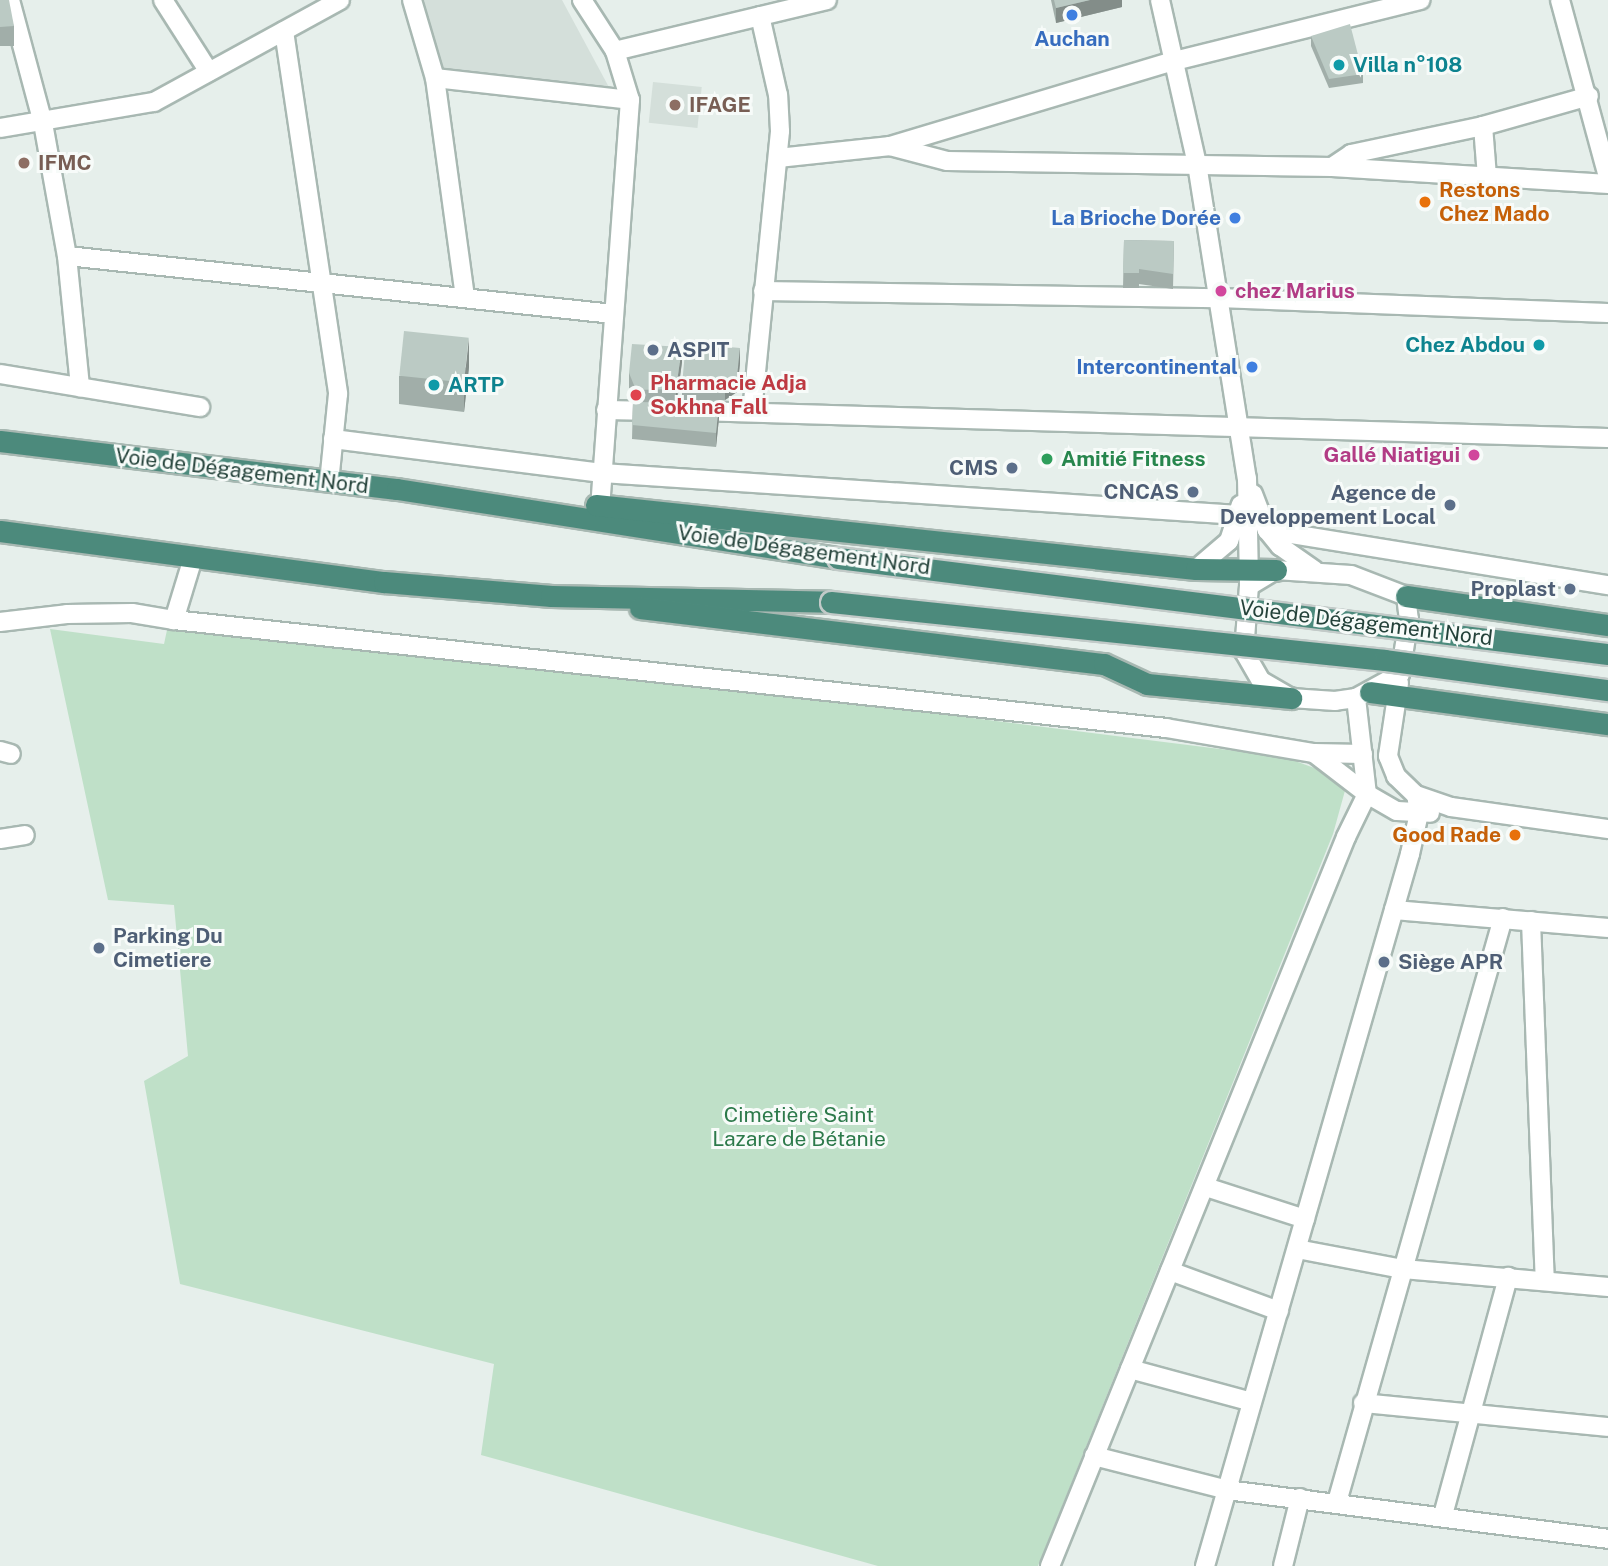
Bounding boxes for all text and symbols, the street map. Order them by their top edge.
marker: Auchan [1064,7,1080,23]
place label: Auchan [1034,26,1110,52]
place label: Villa n°108 [1353,52,1462,78]
marker: Villa n°108 [1331,57,1347,73]
place label: IFAGE [689,92,751,118]
marker: IFAGE [667,97,683,113]
place label: IFMC [38,150,92,176]
marker: IFMC [16,155,32,171]
place label: Restons Chez Mado [1439,177,1550,227]
marker: Restons Chez Mado [1417,194,1433,210]
place label: La Brioche Dorée [1051,205,1221,231]
marker: La Brioche Dorée [1227,210,1243,226]
place label: chez Marius [1235,278,1355,304]
marker: chez Marius [1213,283,1229,299]
place label: Chez Abdou [1405,332,1525,358]
place label: ASPIT [667,337,730,363]
marker: Chez Abdou [1531,337,1547,353]
marker: ASPIT [645,342,661,358]
place label: Intercontinental [1076,354,1238,380]
marker: Intercontinental [1244,359,1260,375]
place label: Pharmacie Adja Sokhna Fall [650,370,807,420]
place label: ARTP [448,372,504,398]
marker: ARTP [426,377,442,393]
marker: Pharmacie Adja Sokhna Fall [628,387,644,403]
place label: Gallé Niatigui [1323,442,1460,468]
street label: Voie de Dégagement Nord [114,443,370,499]
place label: Amitié Fitness [1061,446,1206,472]
marker: Gallé Niatigui [1466,447,1482,463]
marker: Amitié Fitness [1039,451,1055,467]
place label: CMS [949,455,998,481]
marker: CMS [1004,460,1020,476]
place label: CNCAS [1103,479,1179,505]
place label: Agence de Developpement Local [1220,480,1436,530]
marker: CNCAS [1185,484,1201,500]
marker: Agence de Developpement Local [1442,497,1458,513]
street label: Voie de Dégagement Nord [676,520,932,580]
place label: Proplast [1470,576,1556,602]
marker: Proplast [1562,581,1578,597]
street label: Voie de Dégagement Nord [1238,595,1494,651]
place label: Good Rade [1392,822,1501,848]
marker: Good Rade [1507,827,1523,843]
place label: Parking Du Cimetiere [113,923,223,973]
marker: Parking Du Cimetiere [91,940,107,956]
place label: Siège APR [1398,949,1503,975]
marker: Siège APR [1376,954,1392,970]
park label: Cimetière Saint Lazare de Bétanie [712,1102,886,1152]

